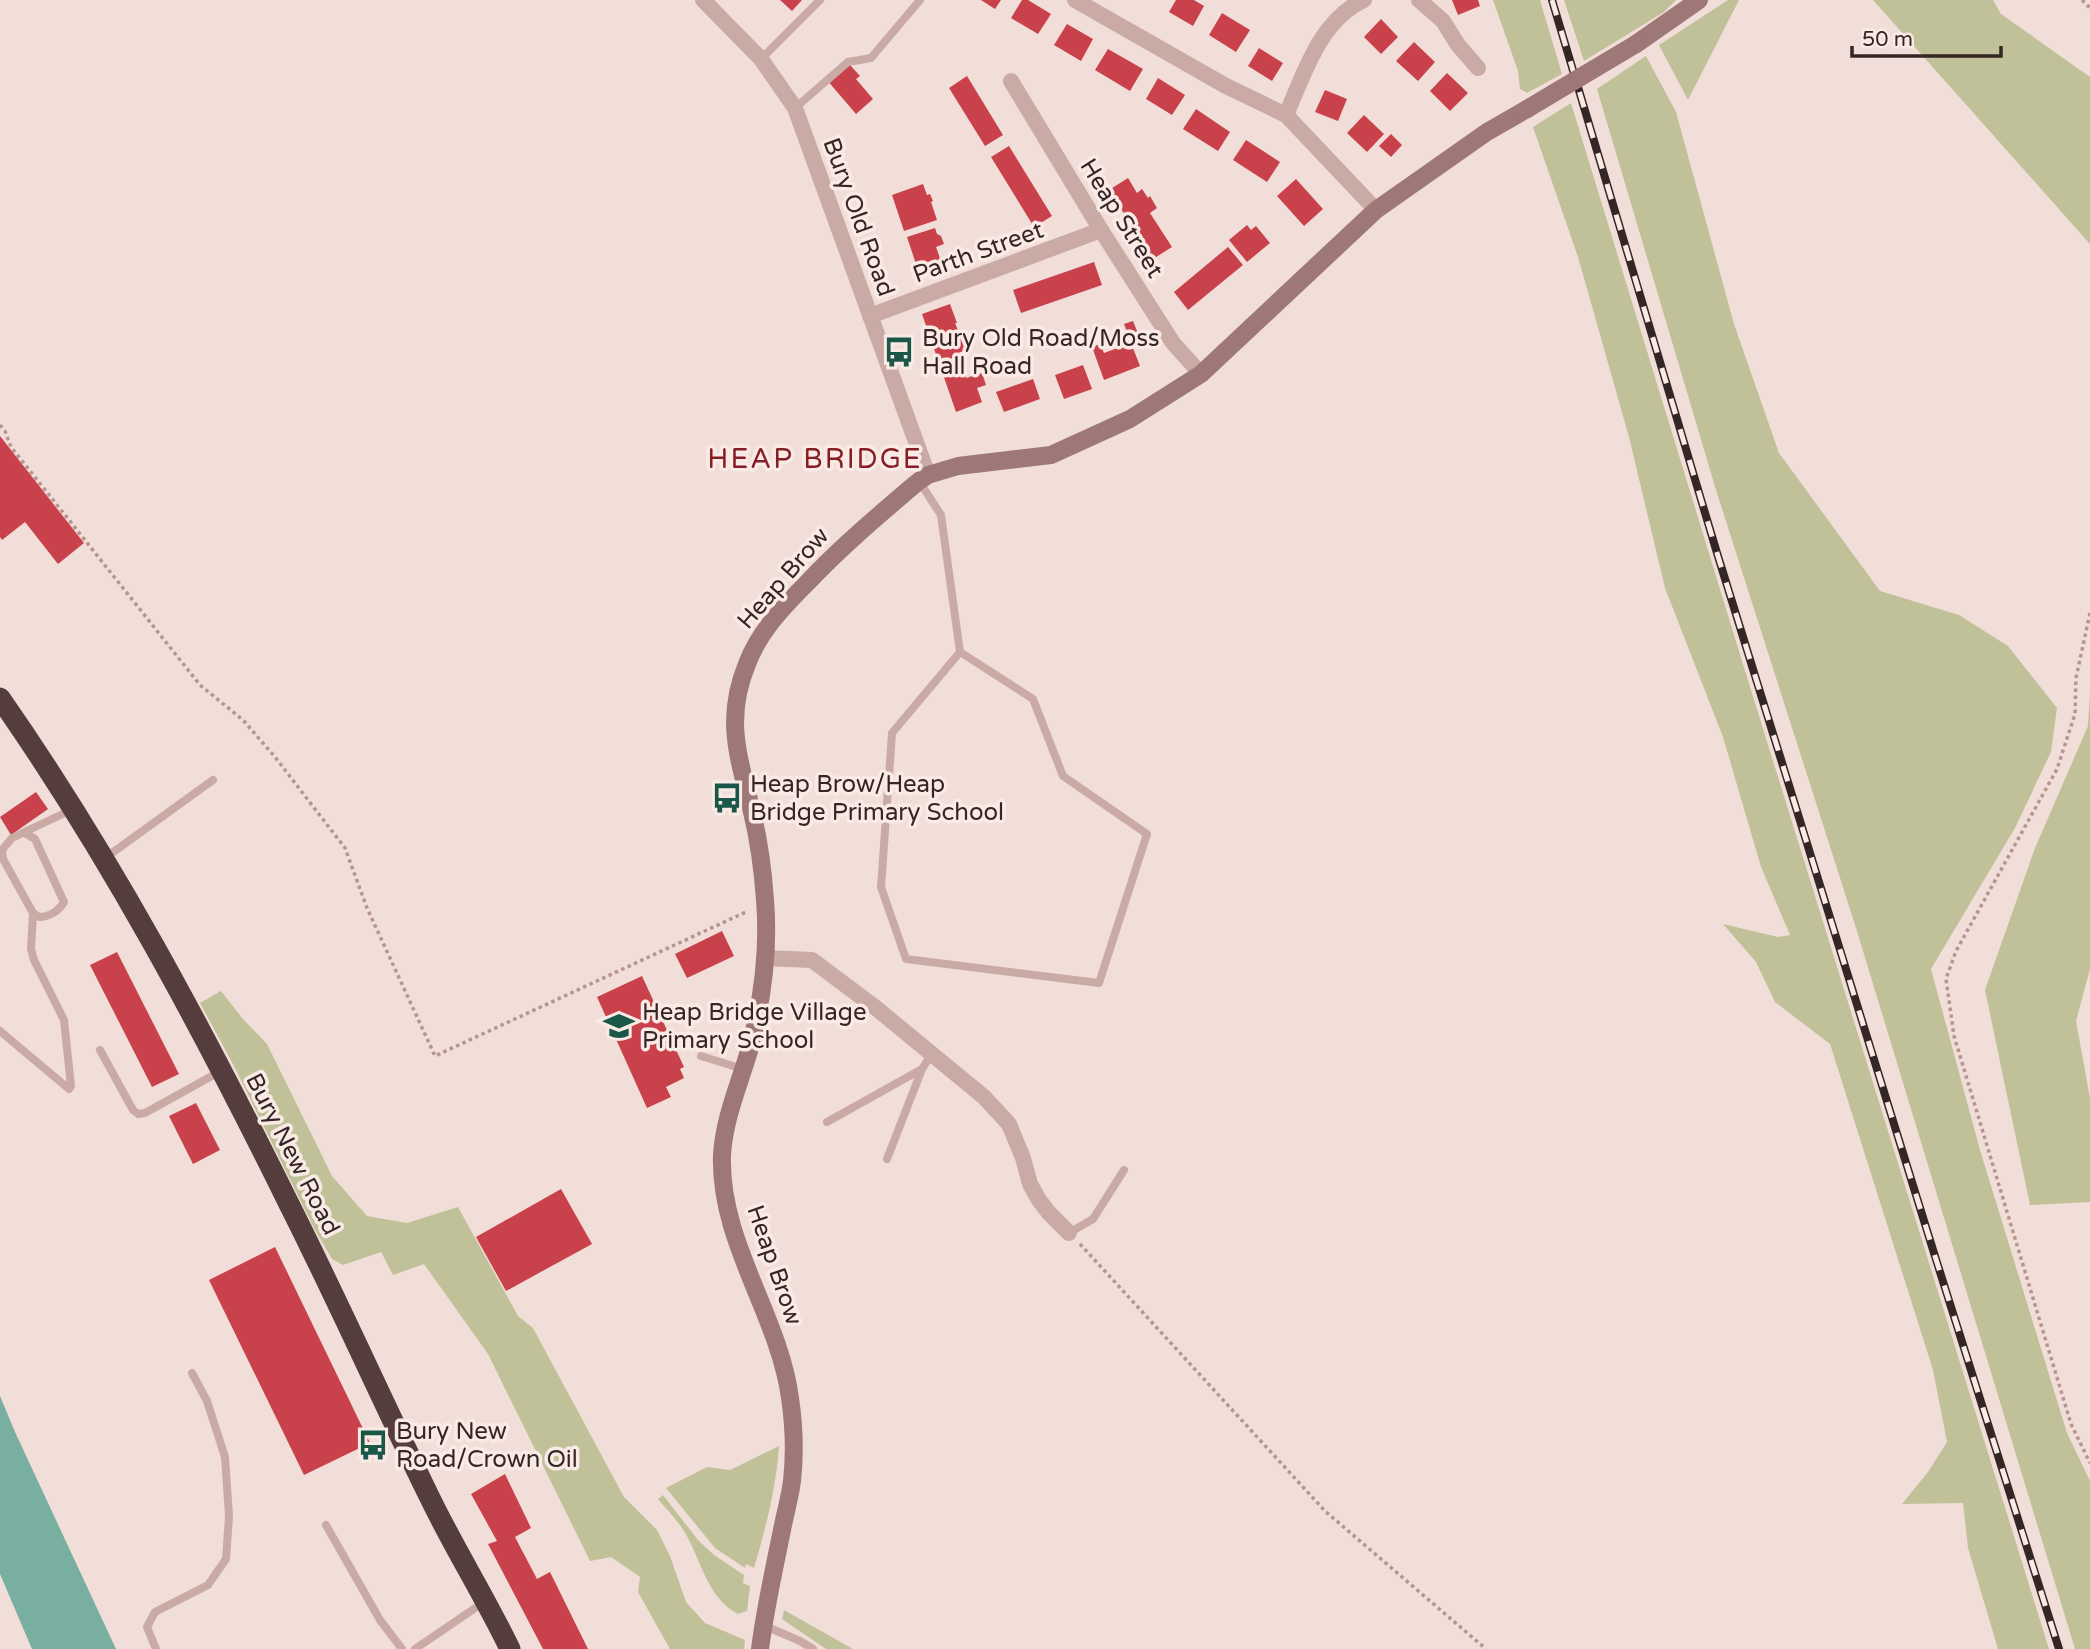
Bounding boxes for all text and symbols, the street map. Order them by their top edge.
scale bar [1852,14,2001,58]
text: 50 m [1862,27,1913,52]
street label: Bury Old Road [816,134,901,300]
street label: Heap Street [1074,153,1170,283]
street label: Parth Street [909,215,1047,289]
place label: Bury Old Road/Moss Hall Road [922,324,1159,381]
bus stop icon: Bury Old Road/Moss Hall Road [882,335,916,369]
district label: HEAP BRIDGE [707,442,923,476]
street label: Heap Brow [731,522,835,635]
place label: Heap Brow/Heap Bridge Primary School [750,770,1004,827]
bus stop icon: Heap Brow/Heap Bridge Primary School [710,781,744,815]
place label: Heap Bridge Village Primary School [642,998,867,1055]
school or university icon: Heap Bridge Village Primary School [602,1009,636,1043]
street label: Bury New Road [239,1069,346,1240]
street label: Heap Brow [740,1201,809,1329]
place label: Bury New Road/Crown Oil [396,1417,578,1474]
bus stop icon: Bury New Road/Crown Oil [356,1428,390,1462]

